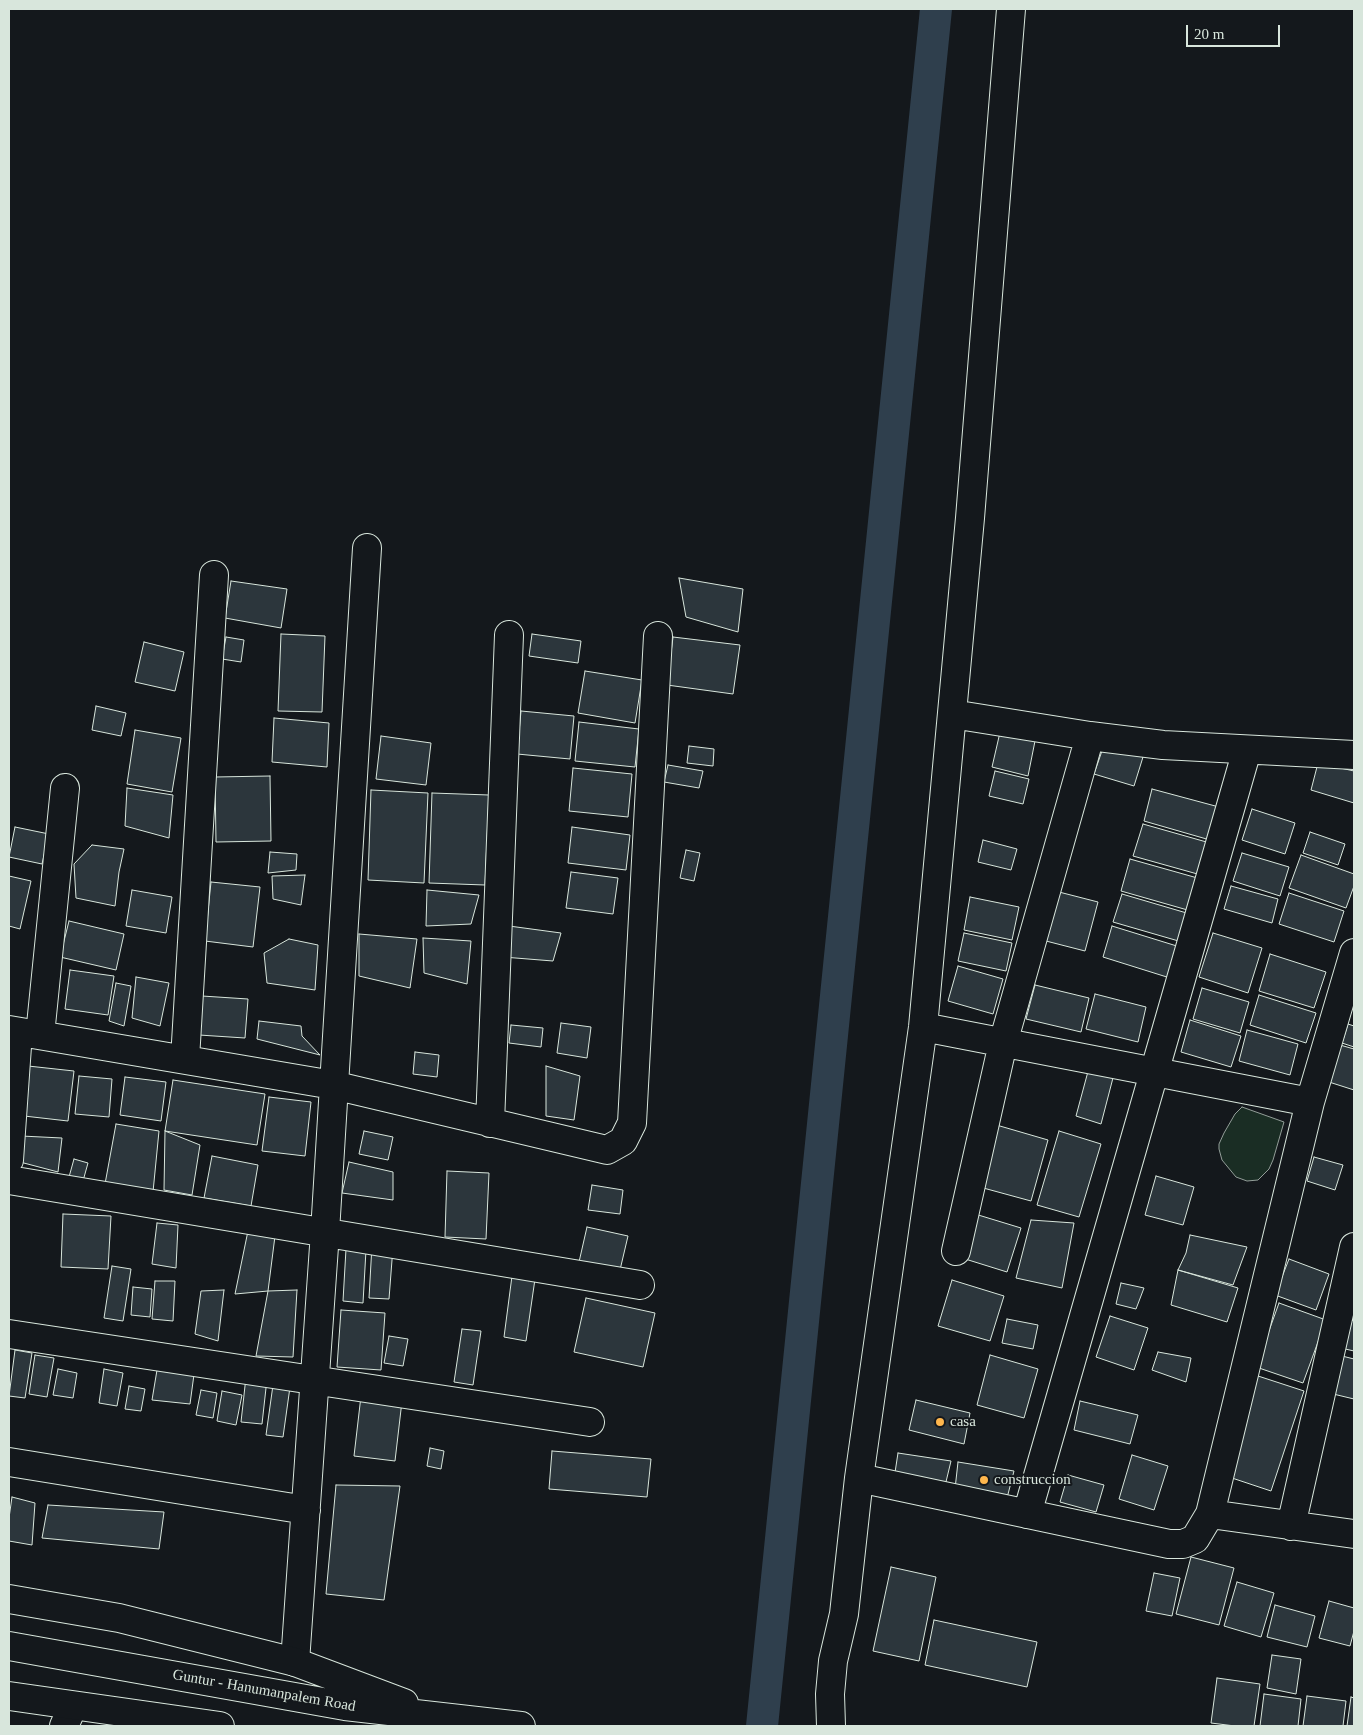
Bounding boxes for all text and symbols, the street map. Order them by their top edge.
scale bar [1188,15,1282,47]
text: 20 m [1194,26,1224,42]
place label: casa [950,1413,976,1431]
marker: casa [934,1416,946,1428]
place label: construccion [994,1471,1071,1489]
marker: construccion [978,1474,990,1486]
street label: Guntur - Hanumanpalem Road [171,1666,357,1716]

